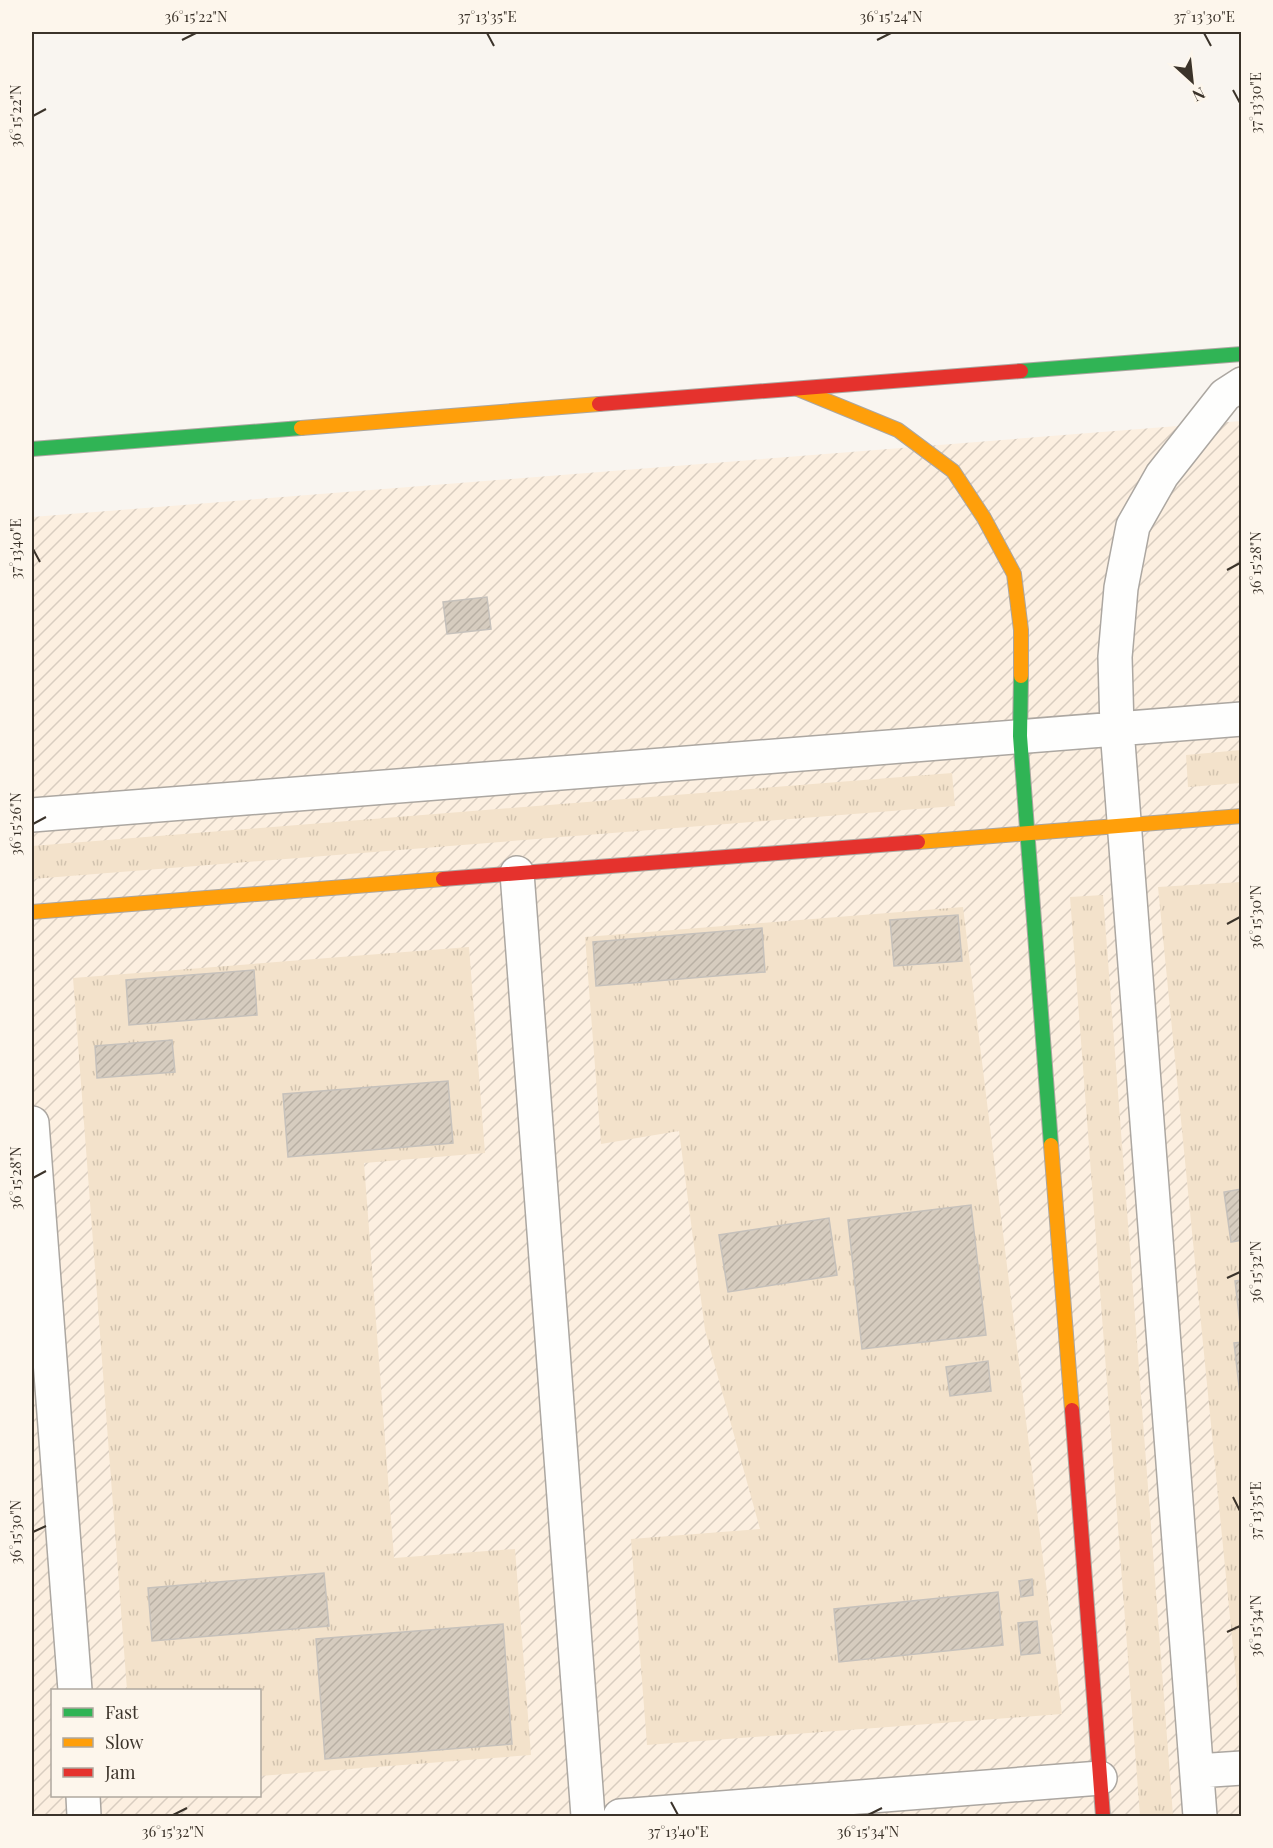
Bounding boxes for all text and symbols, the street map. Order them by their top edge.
text: 36°15'22"N [164,6,228,26]
text: 37°13'35"E [457,6,517,26]
text: 36°15'24"N [859,6,923,26]
text: 37°13'30"E [1173,6,1235,26]
north arrow [1162,51,1222,111]
text: 37°13'30"E [1245,72,1265,134]
text: N [1189,83,1209,107]
text: 36°15'22"N [5,84,25,148]
text: 37°13'40"E [5,518,25,580]
text: 36°15'28"N [1245,531,1265,595]
text: 36°15'26"N [5,792,25,856]
text: 36°15'30"N [1245,884,1265,949]
text: 36°15'28"N [5,1146,25,1210]
text: 36°15'32"N [1245,1240,1265,1303]
text: 37°13'35"E [1245,1481,1265,1541]
text: 36°15'30"N [5,1499,25,1564]
text: 36°15'34"N [1245,1594,1265,1657]
legend [51,1689,261,1797]
text: Fast [105,1700,139,1724]
text: Slow [105,1730,143,1754]
text: Jam [104,1760,135,1784]
text: 36°15'32"N [142,1821,205,1841]
text: 37°13'40"E [647,1821,709,1841]
text: 36°15'34"N [837,1821,900,1841]

